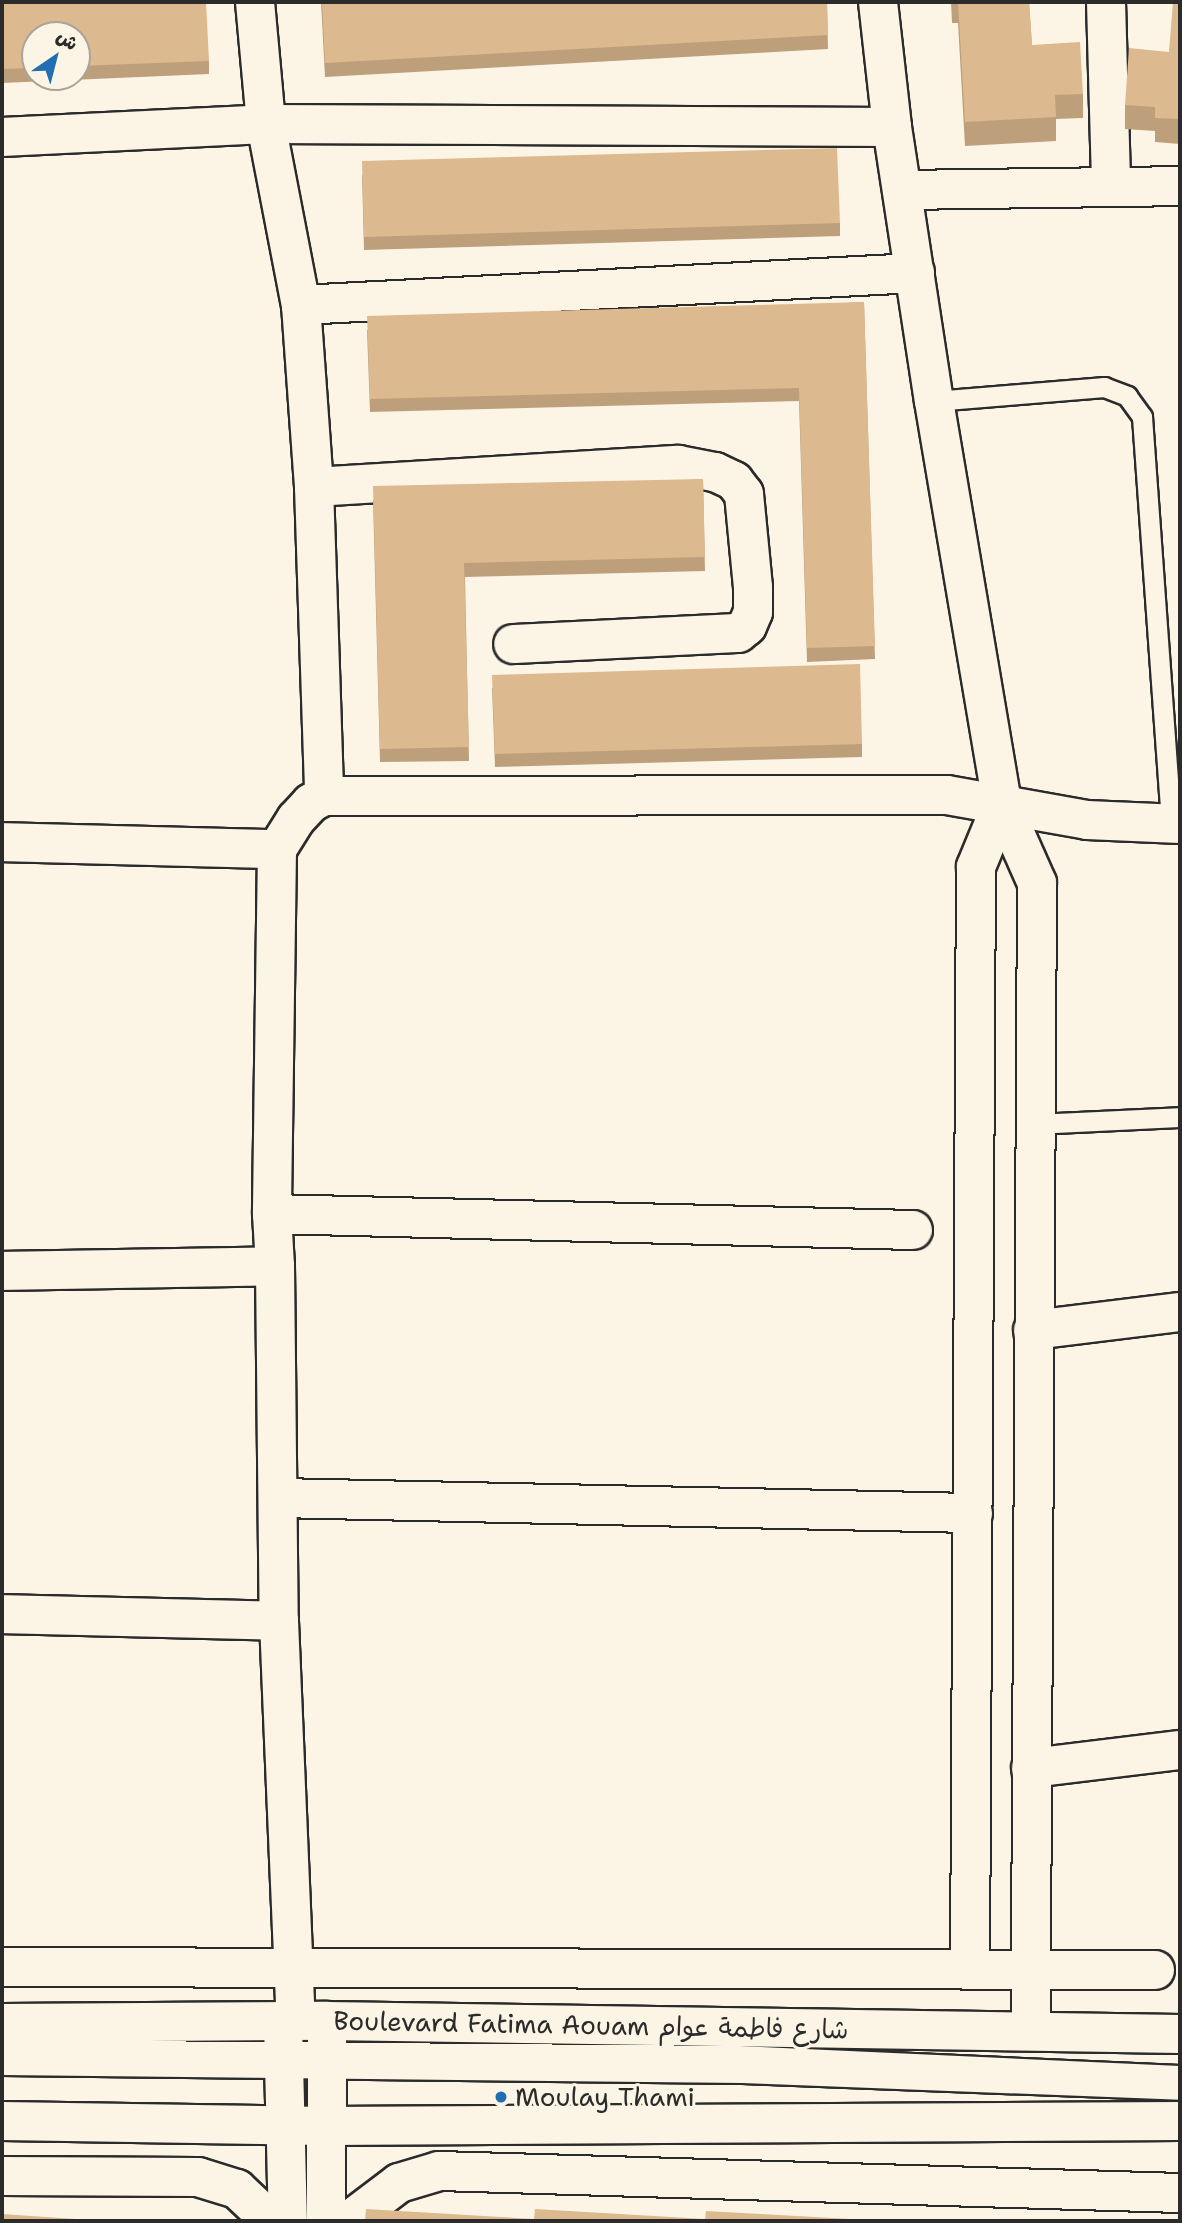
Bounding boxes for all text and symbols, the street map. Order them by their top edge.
north arrow [21,21,91,91]
text: ش [51,24,83,56]
street label: Boulevard Fatima Aouam شارع فاطمة عوام [333,2005,849,2045]
place label: Moulay Thami [515,2081,695,2113]
marker: Moulay Thami [493,2089,509,2105]

